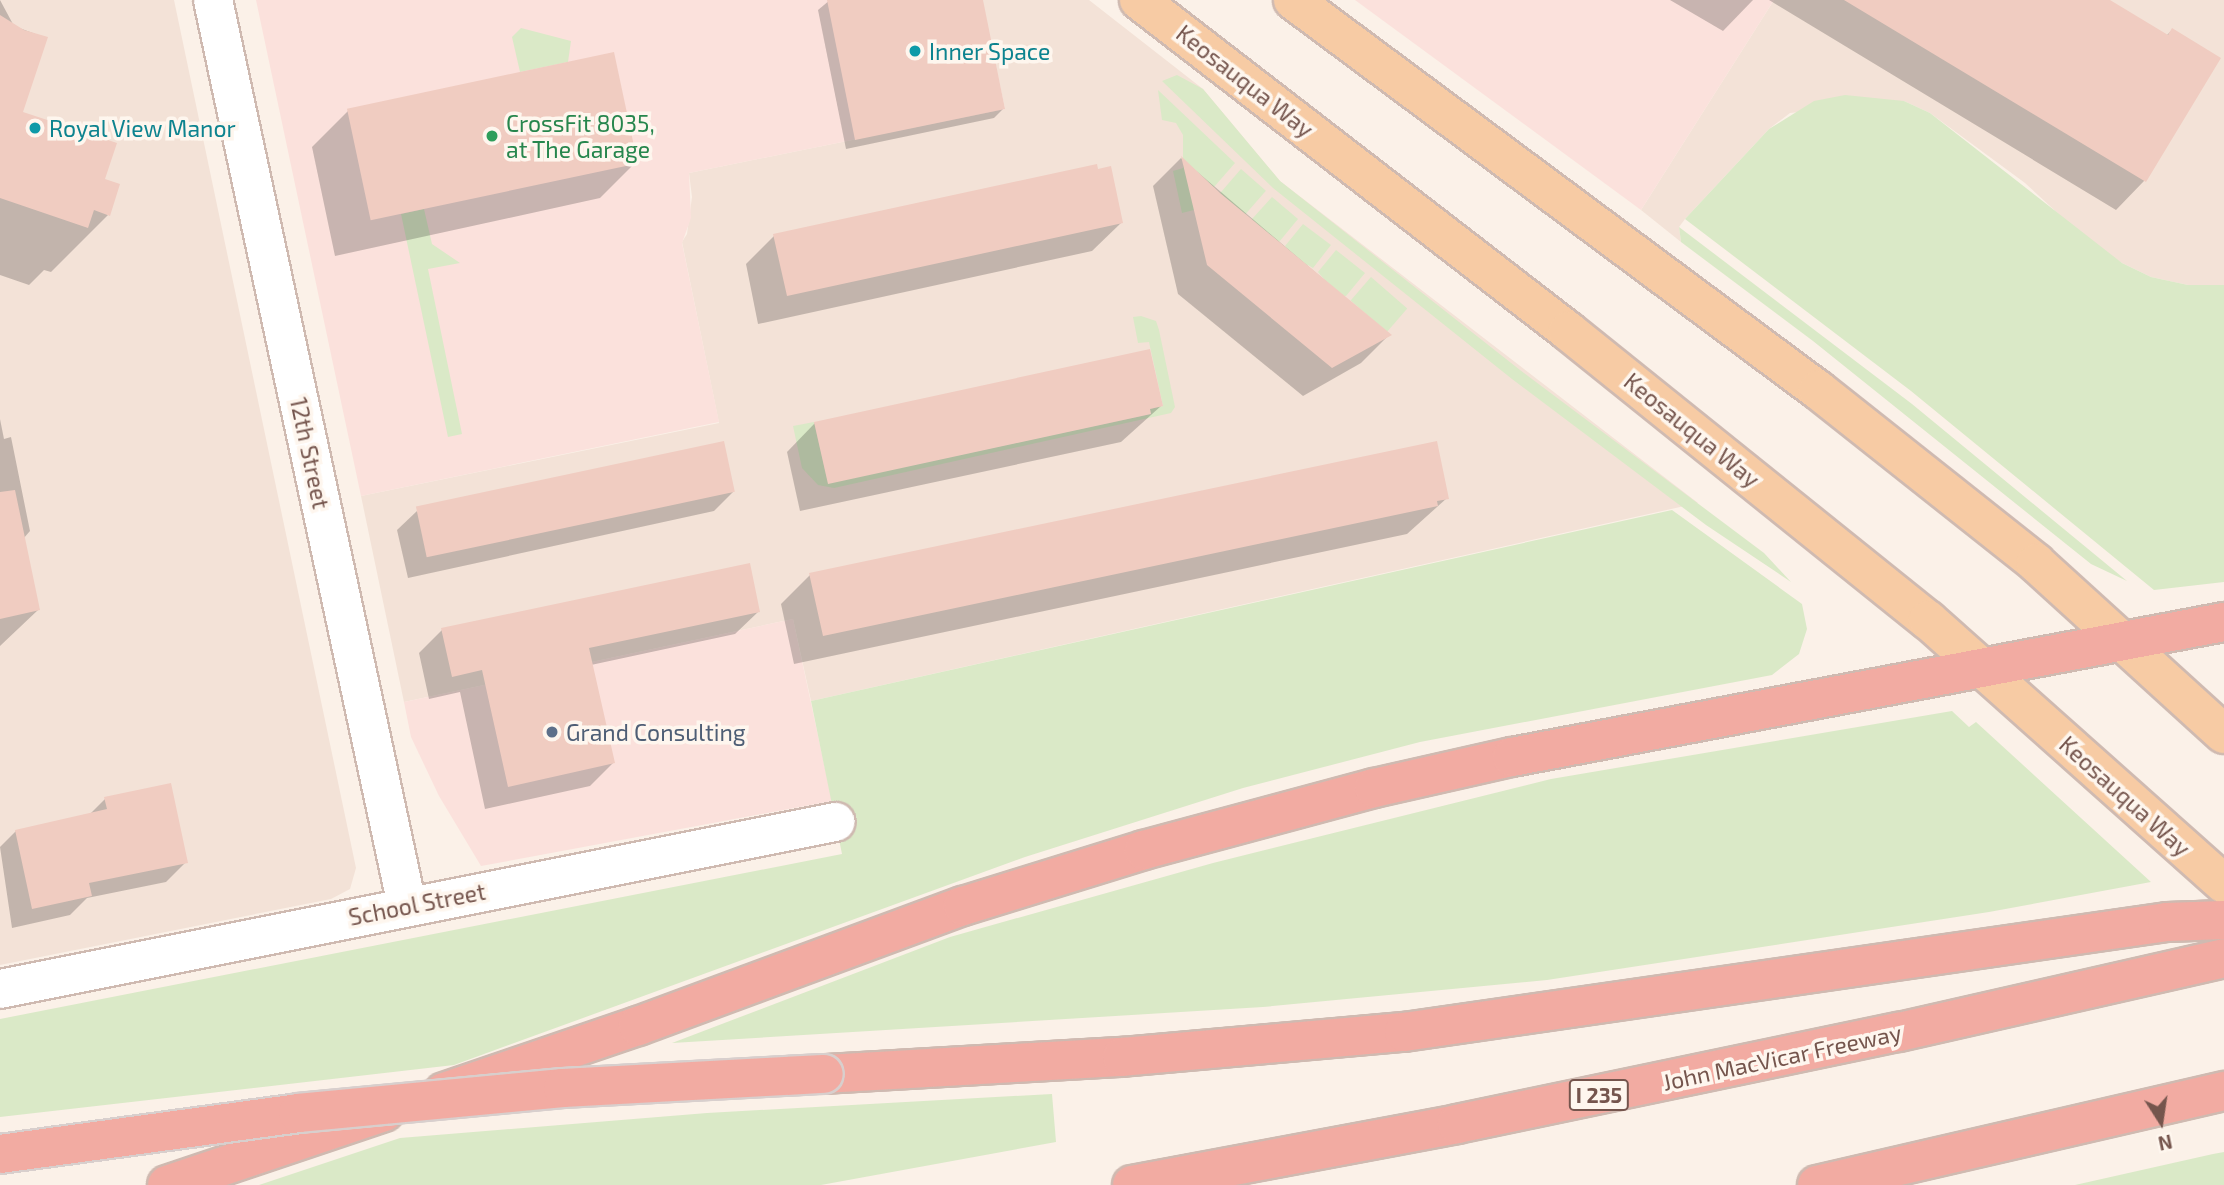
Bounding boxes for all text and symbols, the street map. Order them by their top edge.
street label: Keosauqua Way [1171,19,1319,143]
place label: Inner Space [929,37,1051,65]
marker: Inner Space [907,43,923,59]
place label: CrossFit 8035, at The Garage [506,109,655,163]
place label: Royal View Manor [49,114,237,142]
marker: Royal View Manor [27,120,43,136]
marker: CrossFit 8035, at The Garage [484,128,500,144]
street label: Keosauqua Way [1619,367,1765,493]
street label: 12th Street [285,395,335,511]
place label: Grand Consulting [566,718,746,746]
marker: Grand Consulting [544,724,560,740]
street label: Keosauqua Way [2054,730,2196,862]
street label: School Street [346,877,488,931]
street label: John MacVicar Freeway [1660,1018,1904,1096]
road number: I 235 [1568,1078,1630,1112]
north arrow [2126,1087,2196,1157]
text: N [2156,1130,2175,1156]

